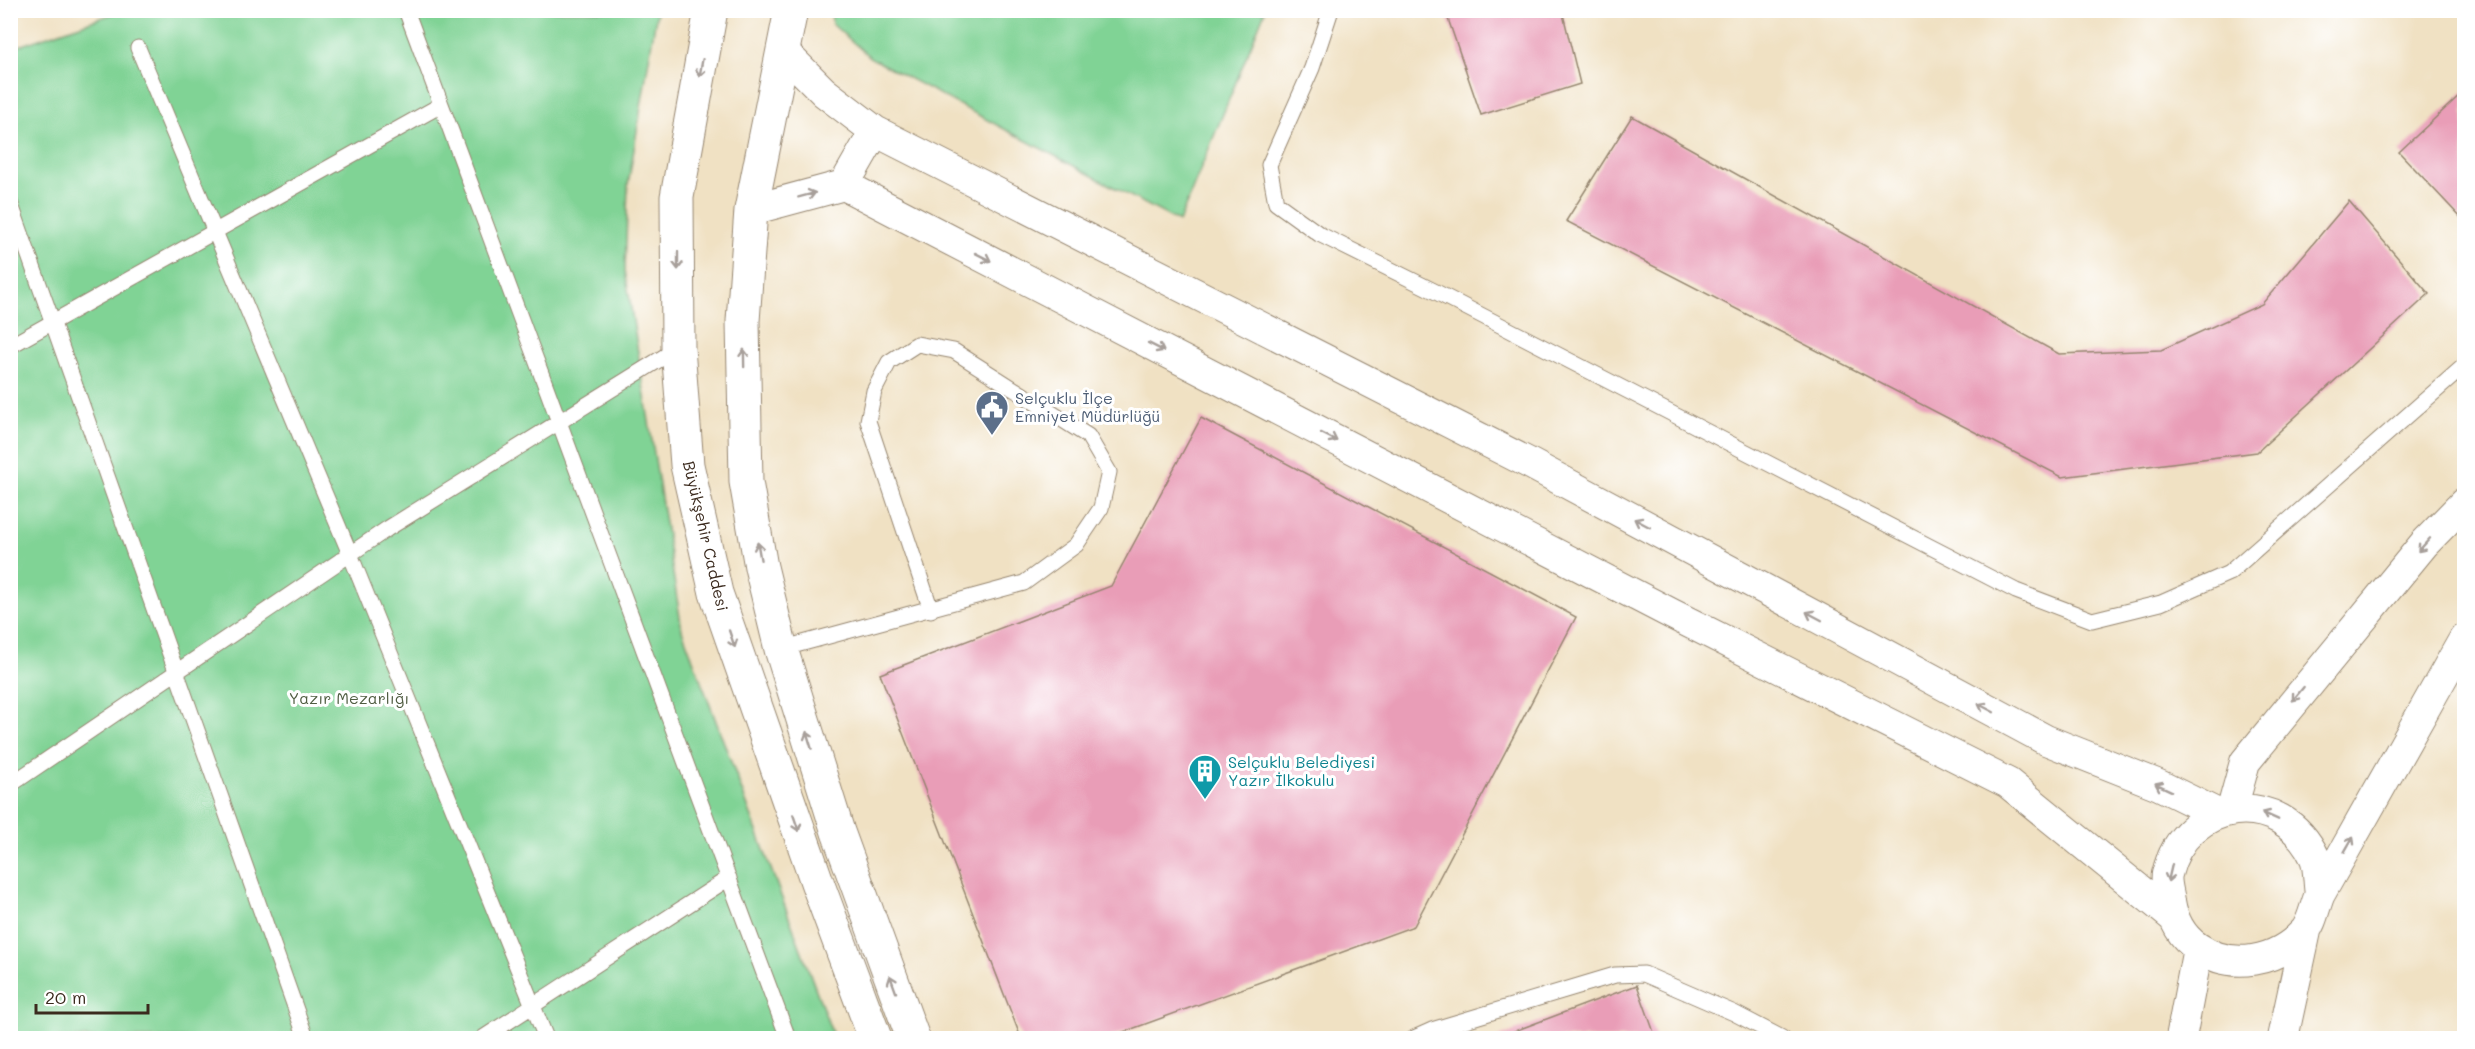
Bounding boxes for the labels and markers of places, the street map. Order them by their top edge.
place label: Selçuklu İlçe Emniyet Müdürlüğü [1015,387,1160,426]
public building icon: Selçuklu İlçe Emniyet Müdürlüğü [974,389,1010,436]
place label: Selçuklu Belediyesi Yazır İlkokulu [1228,751,1375,790]
building icon: Selçuklu Belediyesi Yazır İlkokulu [1187,753,1223,800]

